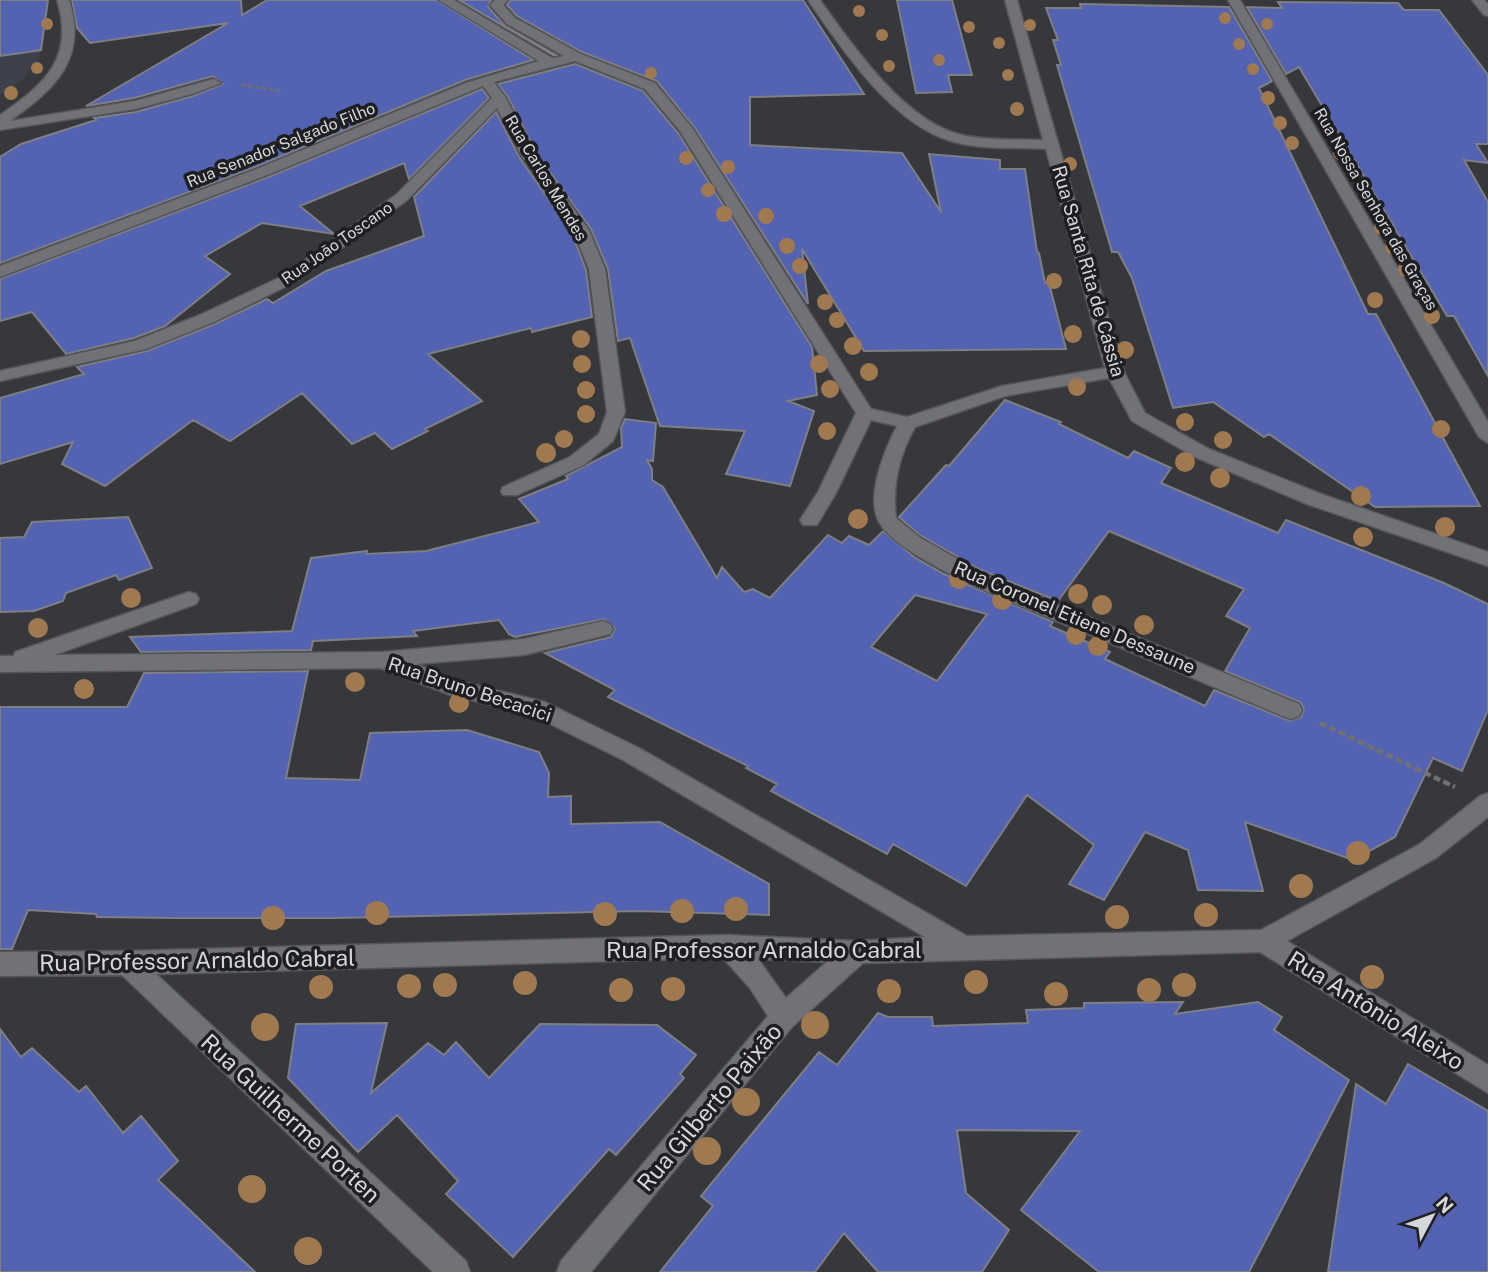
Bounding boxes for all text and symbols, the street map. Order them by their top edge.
street label: Rua Senador Salgado Filho [184,98,378,192]
street label: Rua Nossa Senhora das Graças [1310,104,1442,314]
street label: Rua Carlos Mendes [501,112,591,244]
street label: Rua Santa Rita de Cássia [1048,163,1130,379]
street label: Rua João Toscano [278,198,396,288]
street label: Rua Coronel Etiene Dessaune [951,556,1199,678]
street label: Rua Bruno Becacici [386,652,554,726]
street label: Rua Professor Arnaldo Cabral [606,936,922,963]
street label: Rua Professor Arnaldo Cabral [39,944,355,976]
street label: Rua Antônio Aleixo [1283,945,1469,1075]
street label: Rua Gilberto Paixão [631,1018,787,1196]
street label: Rua Guilherme Porten [196,1028,386,1208]
north arrow [1397,1181,1467,1251]
text: N [1432,1192,1458,1218]

